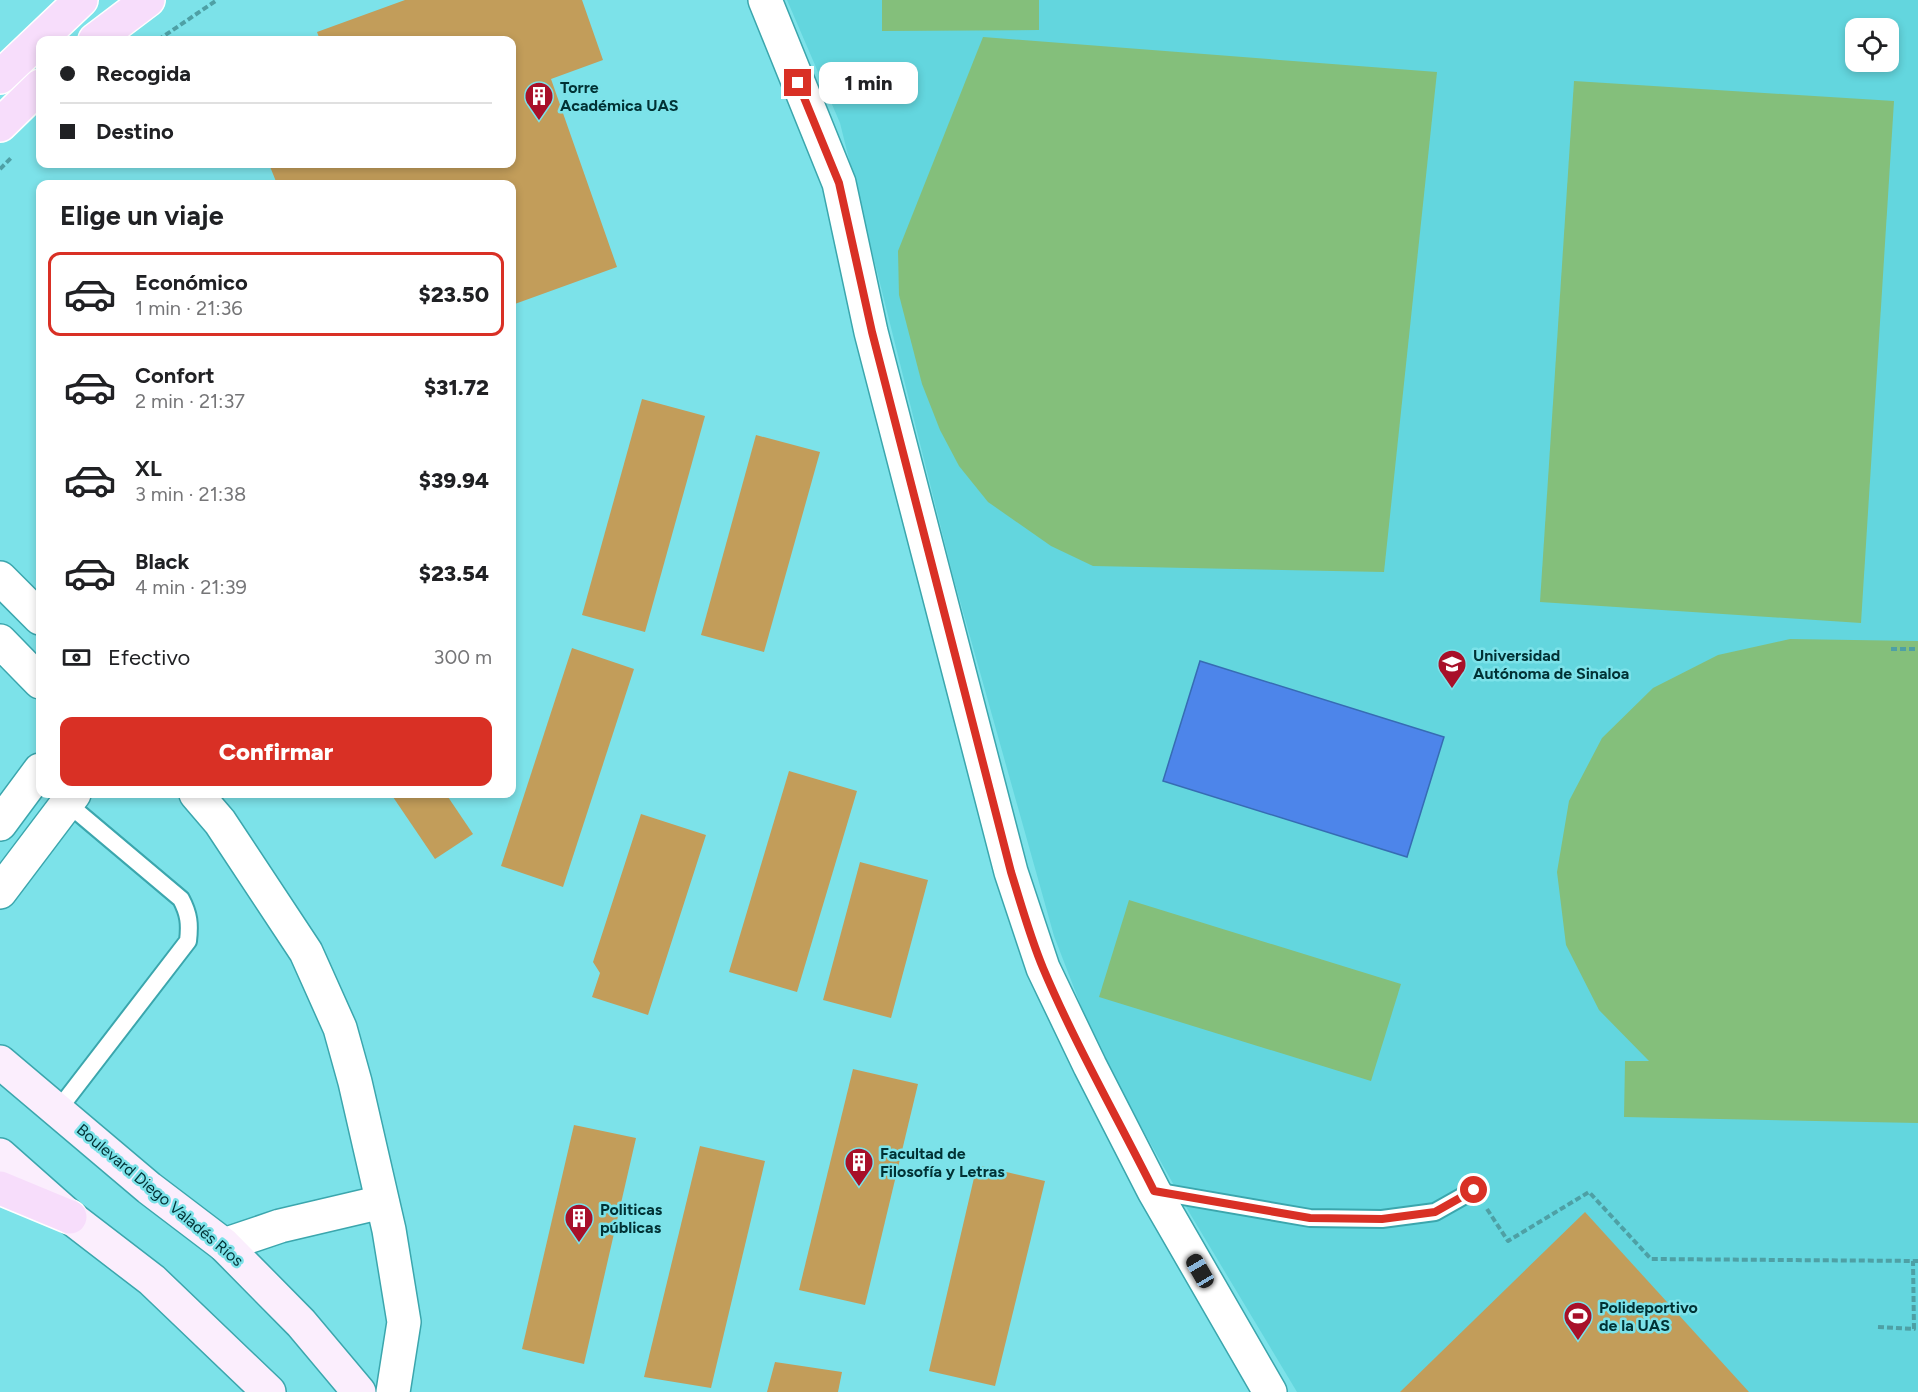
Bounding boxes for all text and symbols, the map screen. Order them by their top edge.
map controls [1845,18,1899,72]
button: locate [1845,18,1899,72]
text: Recogida [96,60,191,87]
callout: 1 min [819,62,918,104]
route end [784,69,811,96]
text: 1 min [845,71,892,95]
place label: Torre Académica UAS [560,78,679,115]
building icon: Torre Académica UAS [523,80,555,122]
text: Destino [96,118,174,145]
text: Elige un viaje [60,199,224,232]
icon: car [63,267,117,321]
text: Económico [135,269,248,296]
text: $23.50 [419,281,489,308]
text: 1 min · 21:36 [135,296,243,320]
icon: car [63,360,117,414]
text: Confort [135,362,215,389]
text: $31.72 [424,374,489,401]
text: 2 min · 21:37 [135,389,245,413]
icon: car [63,453,117,507]
text: XL [135,455,162,482]
text: $39.94 [419,467,489,494]
text: 3 min · 21:38 [135,482,246,506]
icon: car [63,546,117,600]
text: Black [135,548,189,575]
text: $23.54 [419,560,489,587]
text: 4 min · 21:39 [135,575,247,599]
icon: cash [60,641,93,674]
text: Efectivo [108,644,190,671]
text: 300 m [434,645,492,669]
place label: Universidad Autónoma de Sinaloa [1473,646,1629,683]
school or university icon: Universidad Autónoma de Sinaloa [1436,648,1468,690]
button: Confirmar [60,717,492,786]
street label: Boulevard Diego Valadés Ríos [73,1120,247,1270]
place label: Facultad de Filosofía y Letras [880,1144,1005,1181]
building icon: Facultad de Filosofía y Letras [843,1146,875,1188]
route start [1460,1176,1487,1203]
place label: Politicas públicas [600,1200,663,1237]
building icon: Politicas públicas [563,1202,595,1244]
car [1183,1251,1217,1291]
place label: Polideportivo de la UAS [1599,1298,1698,1335]
sports icon: Polideportivo de la UAS [1562,1300,1594,1342]

